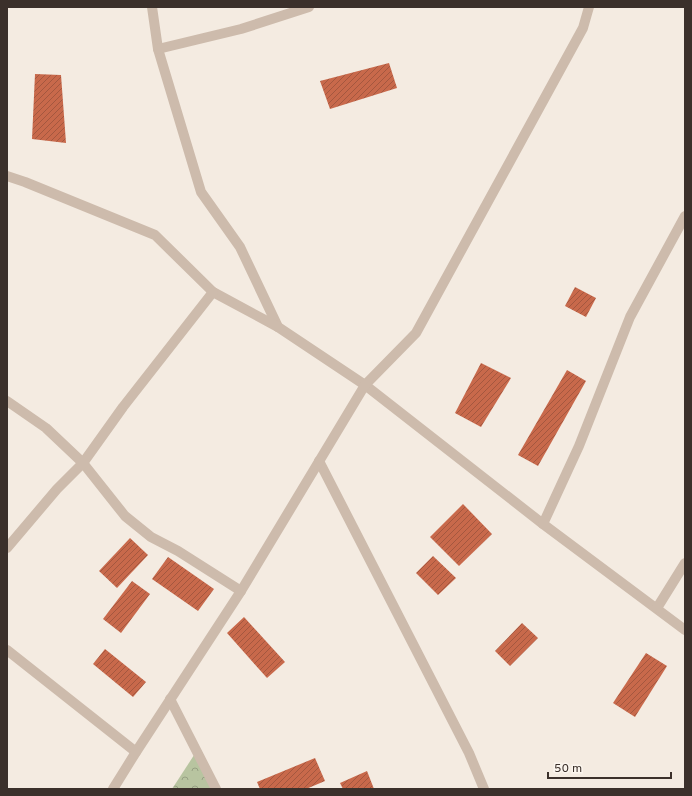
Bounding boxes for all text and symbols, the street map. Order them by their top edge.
scale bar [548,754,671,780]
text: 50 m [554,761,582,777]

